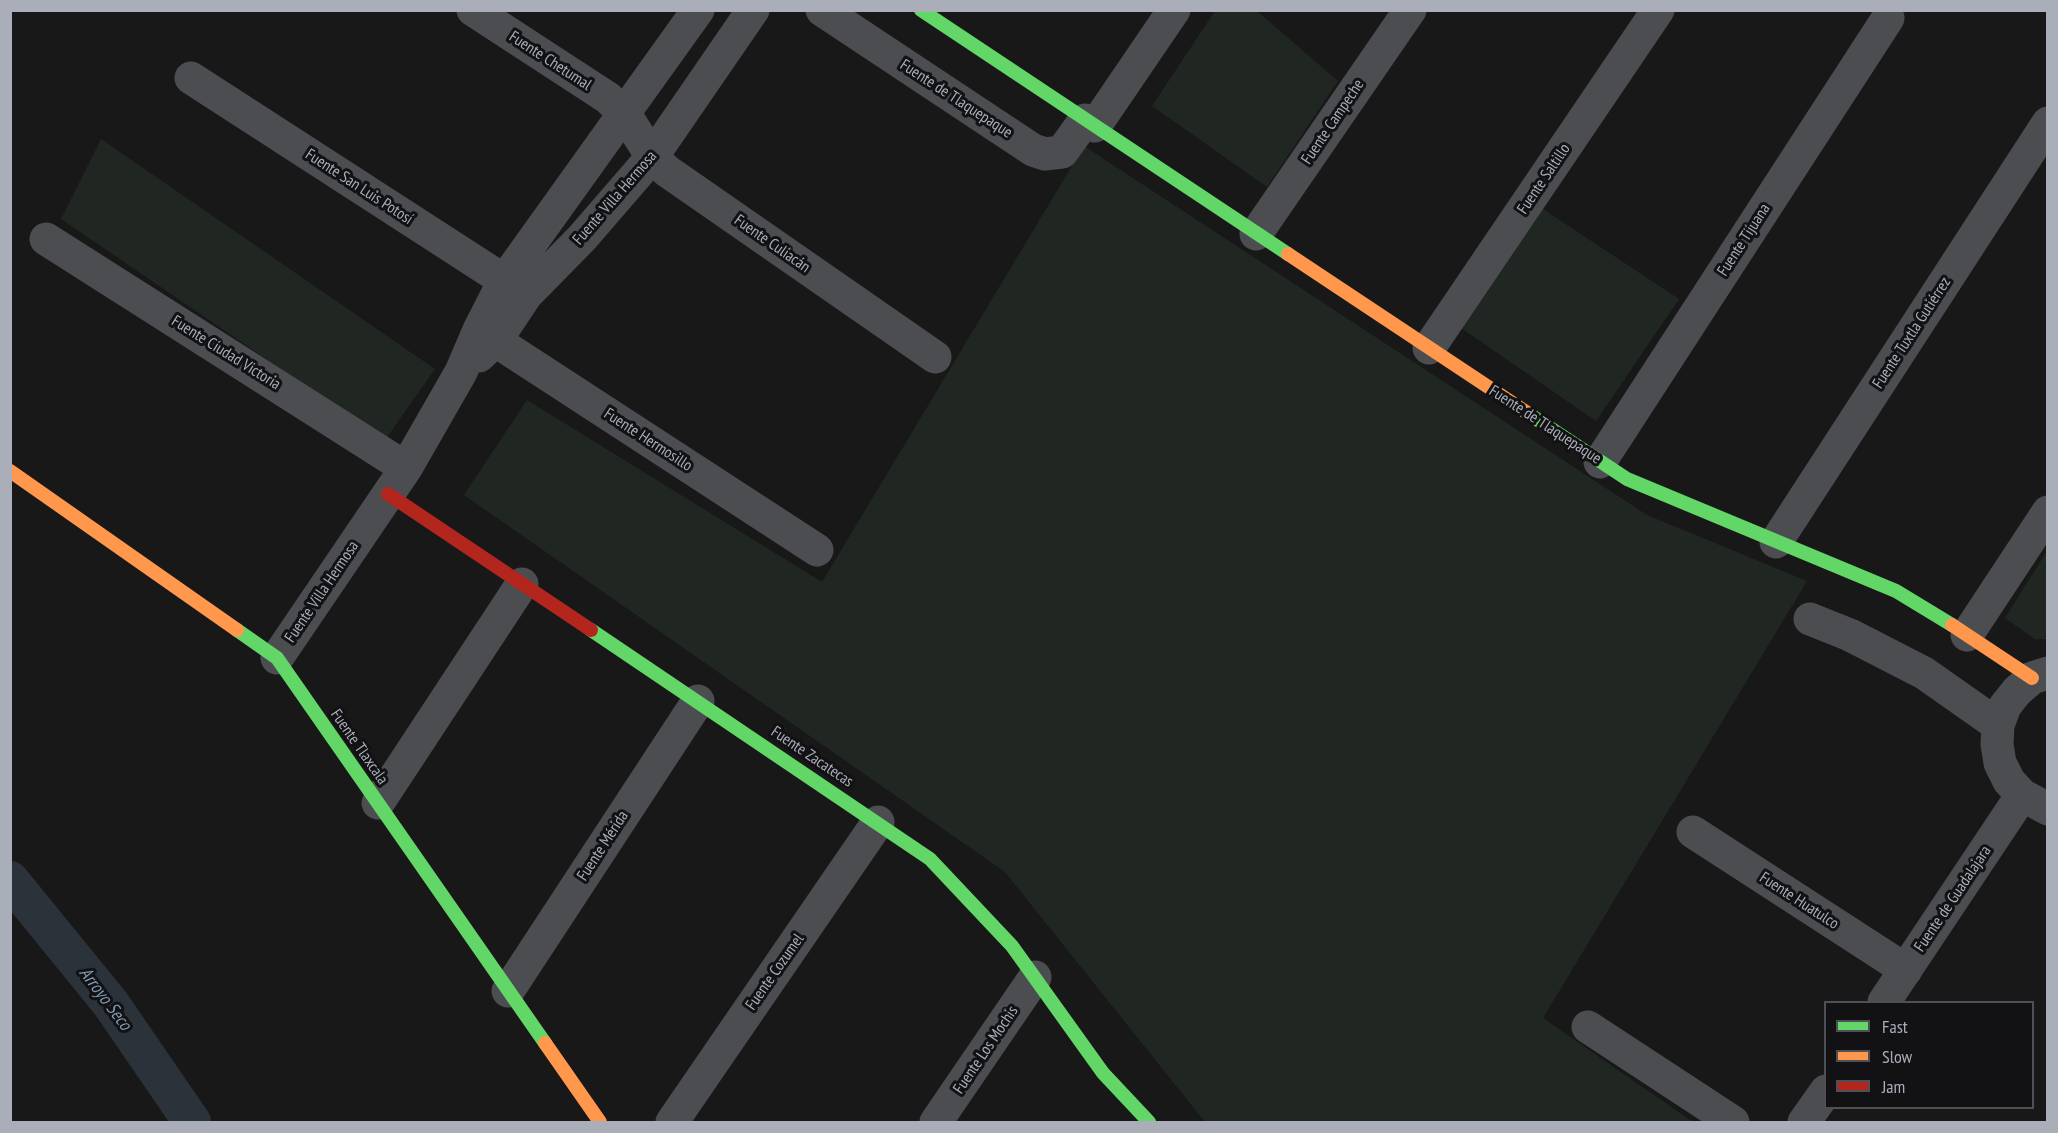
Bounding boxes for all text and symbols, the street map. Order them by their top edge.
street label: Fuente Chetumal [505,27,595,95]
street label: Fuente de Tlaquepaque [896,56,1016,142]
street label: Fuente Campeche [1298,76,1368,168]
street label: Fuente Saltillo [1513,140,1575,218]
street label: Fuente San Luis Potosí [302,145,416,229]
street label: Fuente Villa Hermosa [569,147,661,249]
street label: Fuente Tijuana [1714,200,1774,280]
street label: Fuente Culiacán [730,211,814,277]
street label: Fuente Tuxtla Gutiérrez [1869,274,1955,392]
street label: Fuente Ciudad Victoria [168,312,284,394]
street label: Fuente de Tlaquepaque [1485,382,1605,468]
street label: Fuente Hermosillo [600,404,696,476]
street label: Fuente Villa Hermosa [281,538,363,646]
street label: Fuente Tlaxcala [326,706,392,788]
street label: Fuente Zacatecas [767,722,857,792]
street label: Fuente Mérida [573,807,633,885]
street label: Fuente de Guadalajara [1910,842,1996,956]
street label: Fuente Huatulco [1756,868,1842,934]
street label: Fuente Cozumel [742,930,808,1014]
water label: Arroyo Seco [74,963,136,1035]
legend [1824,1001,2034,1109]
street label: Fuente Los Mochis [950,1002,1022,1098]
text: Fast [1882,1015,1908,1038]
text: Slow [1882,1045,1912,1068]
text: Jam [1882,1075,1905,1098]

